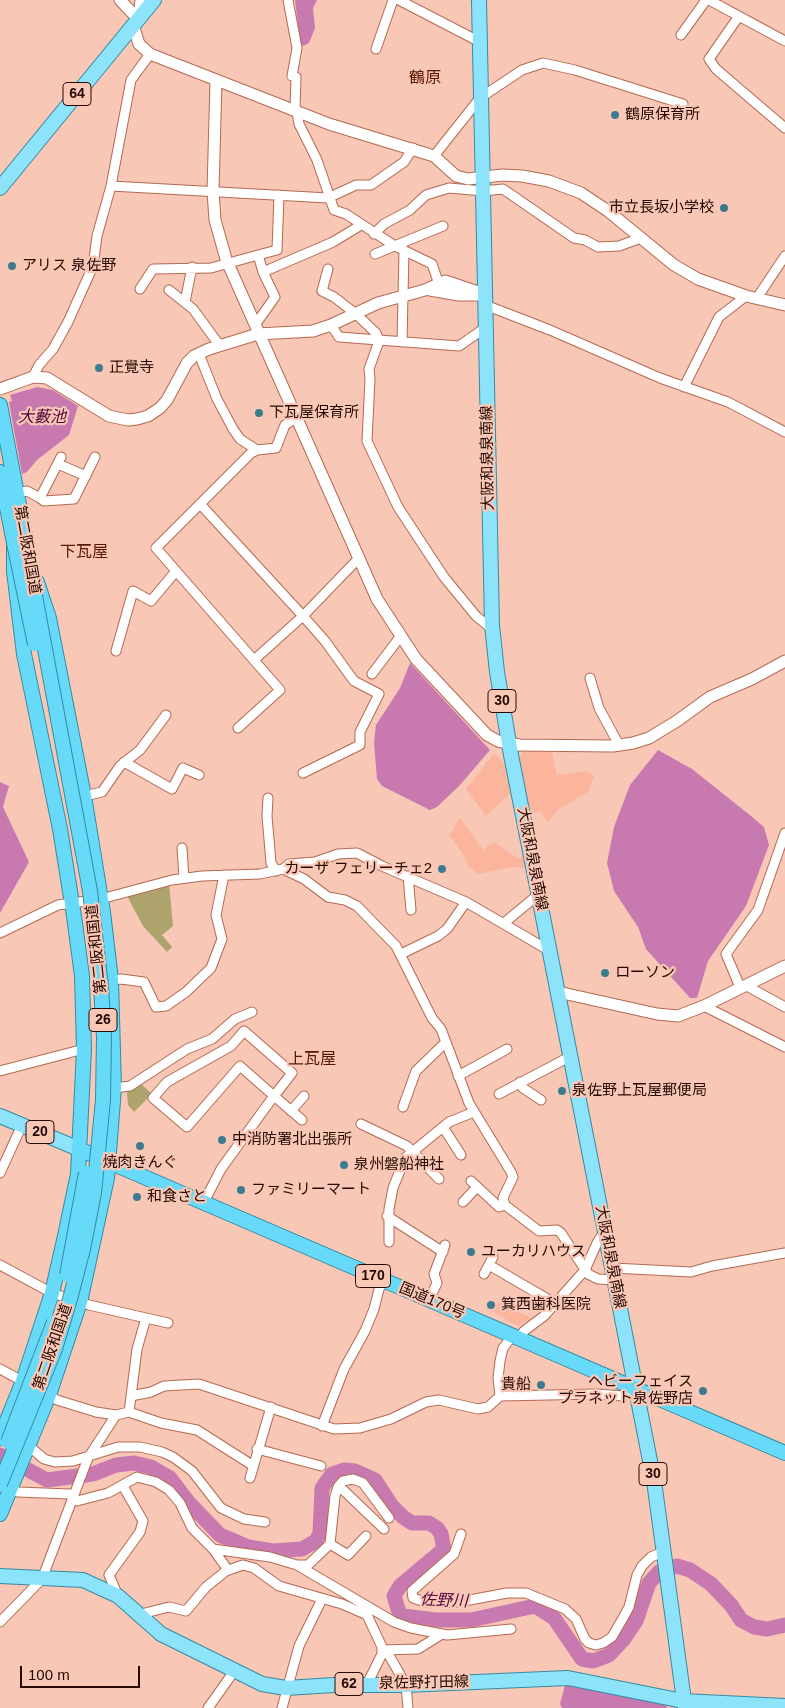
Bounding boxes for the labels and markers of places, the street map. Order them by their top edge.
place label: 鶴原保育所 [625,106,700,124]
marker: 鶴原保育所 [609,109,621,121]
place label: 市立長坂小学校 [609,199,714,217]
marker: 市立長坂小学校 [718,202,730,214]
place label: アリス 泉佐野 [22,257,116,275]
marker: アリス 泉佐野 [6,260,18,272]
place label: 正覺寺 [109,359,154,377]
marker: 正覺寺 [93,362,105,374]
place label: 下瓦屋保育所 [269,404,359,422]
marker: 下瓦屋保育所 [253,407,265,419]
place label: カーザ フェリーチェ2 [284,860,432,878]
marker: カーザ フェリーチェ2 [436,863,448,875]
place label: ローソン [615,964,675,982]
marker: ローソン [599,967,611,979]
place label: 泉佐野上瓦屋郵便局 [572,1082,707,1100]
marker: 泉佐野上瓦屋郵便局 [556,1085,568,1097]
place label: 中消防署北出張所 [232,1131,352,1149]
marker: 中消防署北出張所 [216,1134,228,1146]
marker: 焼肉きんぐ [134,1140,146,1152]
place label: 焼肉きんぐ [103,1154,177,1172]
place label: 泉州磐船神社 [354,1156,444,1174]
marker: 泉州磐船神社 [338,1159,350,1171]
place label: ファミリーマート [251,1181,371,1199]
marker: ファミリーマート [235,1184,247,1196]
place label: 和食さと [147,1188,207,1206]
marker: 和食さと [131,1191,143,1203]
place label: ユーカリハウス [481,1243,586,1261]
marker: ユーカリハウス [465,1246,477,1258]
place label: 箕西歯科医院 [501,1296,591,1314]
marker: 箕西歯科医院 [485,1299,497,1311]
place label: ヘビーフェイス プラネット泉佐野店 [558,1373,693,1408]
place label: 貴船 [501,1376,531,1394]
marker: 貴船 [535,1379,547,1391]
marker: ヘビーフェイス プラネット泉佐野店 [697,1385,709,1397]

